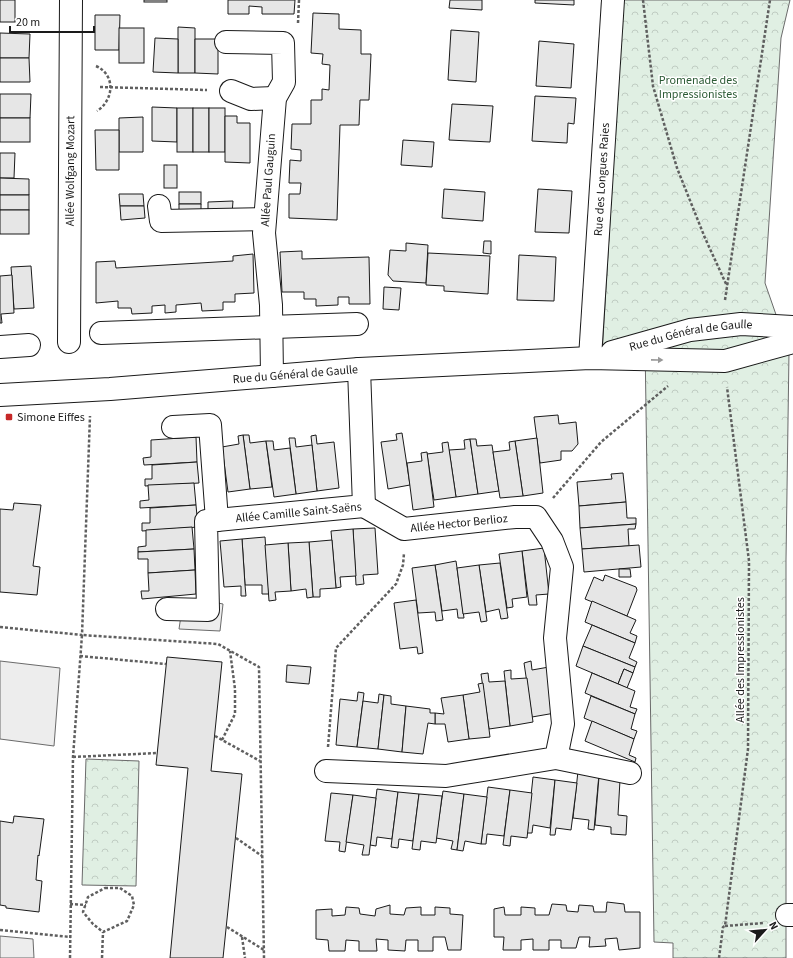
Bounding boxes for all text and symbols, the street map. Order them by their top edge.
scale bar [10,8,94,34]
text: 20 m [16,14,40,31]
park label: Promenade des Impressionistes [659,72,737,103]
street label: Allée Wolfgang Mozart [62,116,79,226]
street label: Rue des Longues Raies [590,122,614,237]
street label: Allée Paul Gauguin [257,133,280,227]
street label: Rue du Général de Gaulle [627,316,753,356]
one-way arrow [651,356,663,363]
street label: Rue du Général de Gaulle [232,361,359,388]
place label: Simone Eiffes [17,409,85,426]
marker: Simone Eiffes [4,412,14,422]
street label: Allée Camille Saint-Saëns [235,498,363,527]
street label: Allée Hector Berlioz [410,510,509,537]
street label: Allée des Impressionistes [732,597,749,723]
north arrow [745,910,785,950]
text: N [765,919,782,932]

